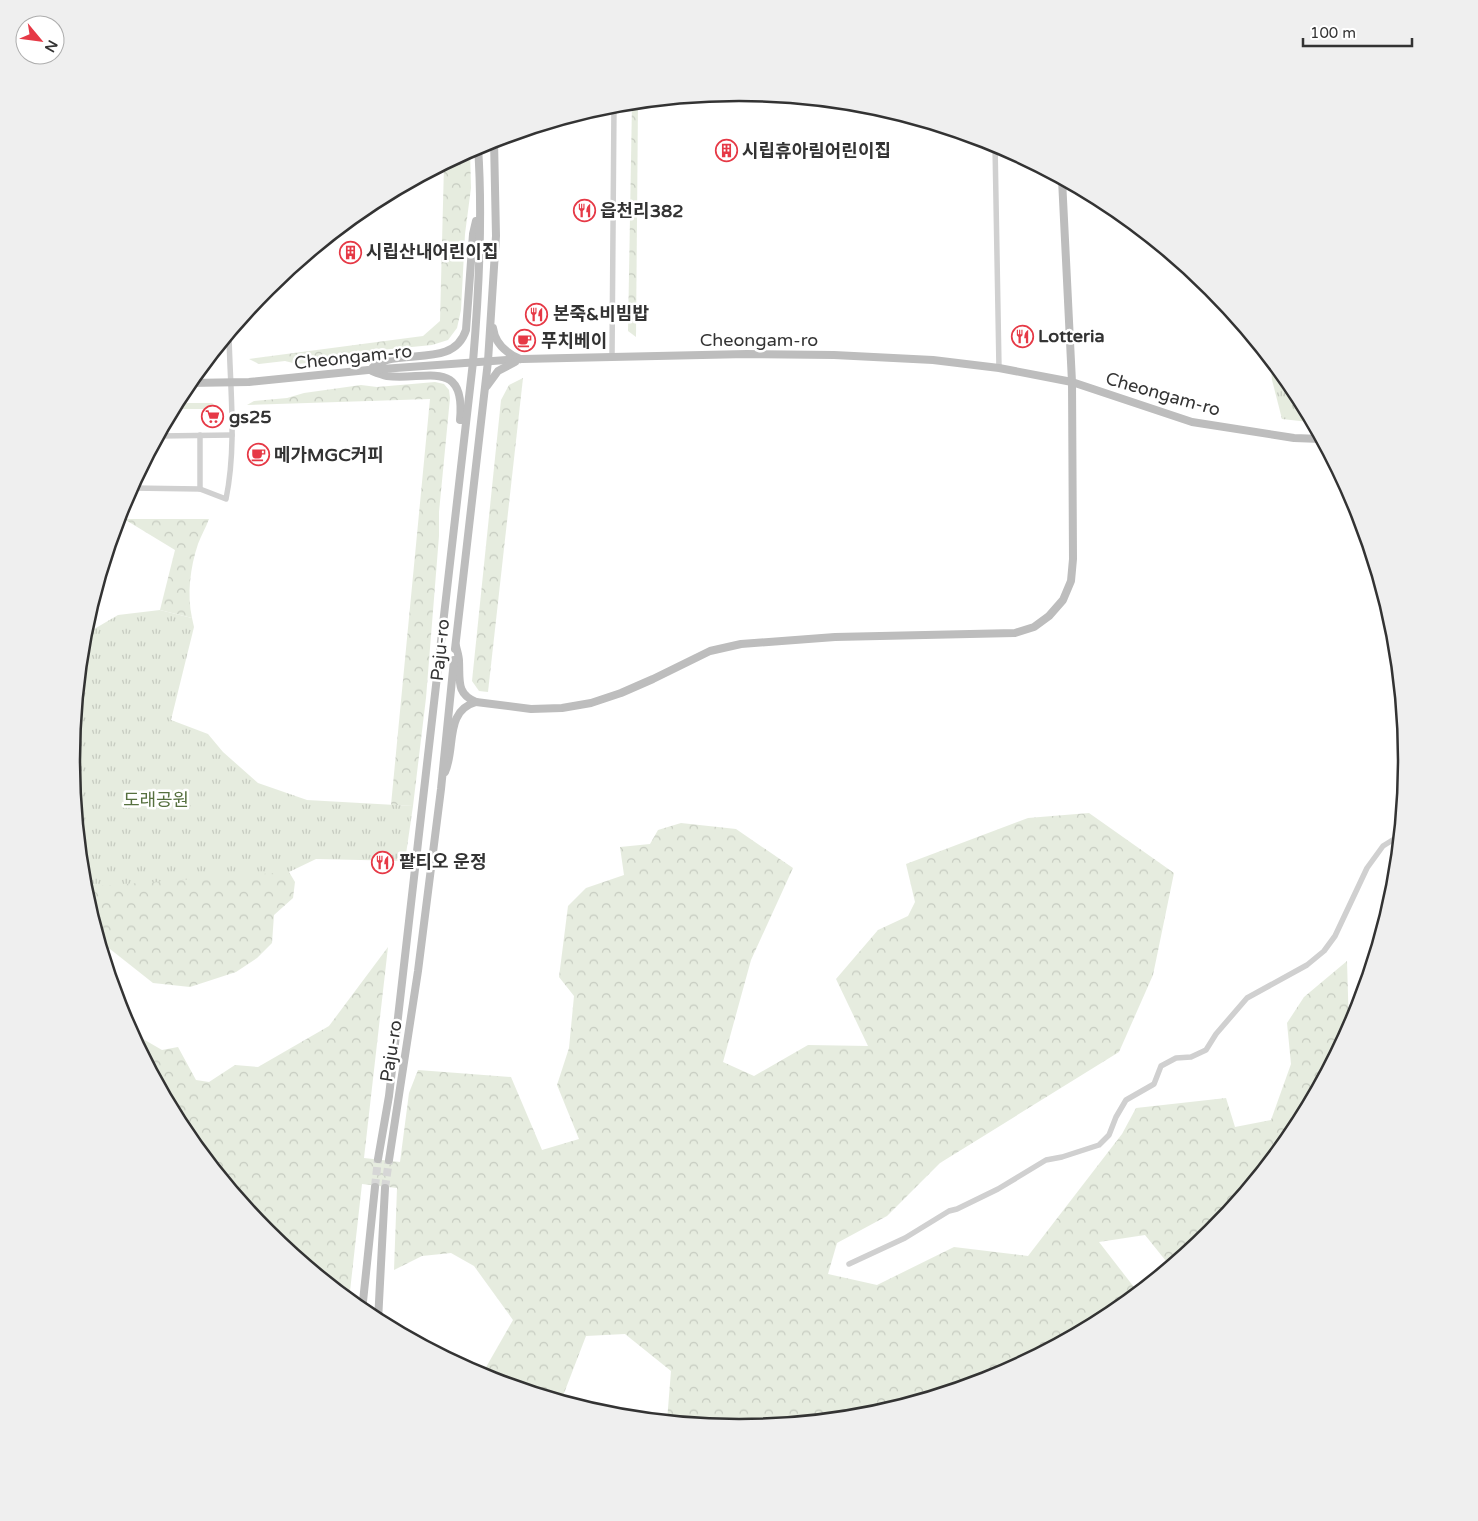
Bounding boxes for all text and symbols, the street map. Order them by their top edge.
north arrow [15,15,65,65]
scale bar [1303,15,1412,47]
text: 100 m [1310,24,1356,42]
text: N [41,37,61,55]
building icon: 시립휴아림어린이집 [714,139,738,163]
place label: 시립휴아림어린이집 [742,140,891,162]
restaurant icon: 읍천리382 [572,199,596,223]
place label: 읍천리382 [600,200,684,222]
building icon: 시립산내어린이집 [338,240,362,264]
place label: 시립산내어린이집 [366,241,498,263]
restaurant icon: 본죽&비빔밥 [525,302,549,326]
place label: 본죽&비빔밥 [553,303,649,325]
restaurant icon: Lotteria [1010,324,1034,348]
place label: Lotteria [1038,325,1105,347]
cafe icon: 푸치베이 [513,329,537,353]
street label: Cheongam-ro [700,329,818,351]
place label: 푸치베이 [541,330,607,352]
street label: Cheongam-ro [293,340,413,374]
street label: Cheongam-ro [1103,367,1223,421]
supermarket icon: gs25 [201,405,225,429]
place label: gs25 [229,406,272,428]
cafe icon: 메가MGC커피 [246,443,270,467]
place label: 메가MGC커피 [274,444,384,466]
street label: Paju-ro [426,618,454,682]
park label: 도래공원 [123,789,189,811]
restaurant icon: 팥티오 운정 [371,850,395,874]
place label: 팥티오 운정 [399,851,486,873]
street label: Paju-ro [375,1019,407,1083]

